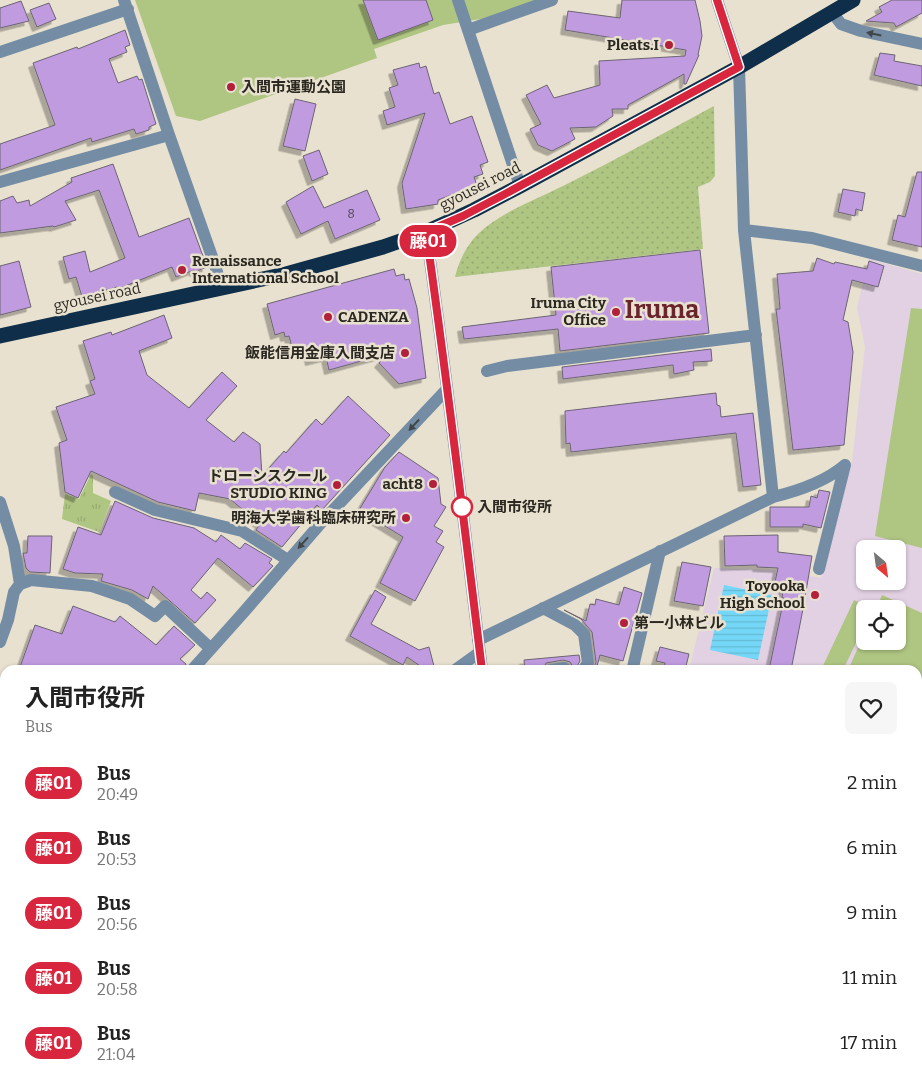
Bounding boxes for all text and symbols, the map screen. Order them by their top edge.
one-way arrow [867,30,882,38]
place label: Pleats.I [607,36,659,54]
marker: Pleats.I [663,39,675,51]
place label: 入間市運動公園 [241,78,346,96]
marker: 入間市運動公園 [225,81,237,93]
street label: gyousei road [436,158,524,214]
house number: 8 [347,207,355,221]
line badge: 藤01 [399,225,457,257]
text: 藤01 [409,230,447,252]
place label: Renaissance International School [192,252,339,287]
marker: Renaissance International School [176,264,188,276]
street label: gyousei road [52,279,142,315]
place label: Iruma City Office [530,294,607,329]
district label: Iruma [625,295,699,325]
marker: Iruma City Office [610,306,622,318]
place label: CADENZA [338,308,409,326]
marker: CADENZA [322,311,334,323]
place label: 飯能信用金庫入間支店 [245,344,395,362]
marker: 飯能信用金庫入間支店 [399,347,411,359]
one-way arrow [408,418,420,430]
place label: ドローンスクール STUDIO KING [208,467,327,502]
place label: acht8 [382,475,423,493]
marker: acht8 [427,478,439,490]
marker: ドローンスクール STUDIO KING [331,479,343,491]
marker: 入間市役所 [451,496,473,518]
place label: 入間市役所 [477,498,552,516]
place label: 明海大学歯科臨床研究所 [231,509,396,527]
marker: 明海大学歯科臨床研究所 [400,512,412,524]
one-way arrow [297,537,308,550]
north arrow [856,540,906,590]
map controls [856,540,906,650]
place label: Toyooka High School [720,577,806,612]
marker: Toyooka High School [809,589,821,601]
button: locate [856,600,906,650]
place label: 第一小林ビル [634,614,724,632]
marker: 第一小林ビル [618,617,630,629]
button: heart [845,682,897,734]
text: 入間市役所 [25,684,145,712]
text: Bus [25,717,53,736]
text: Bus [97,762,131,785]
text: 2 min [847,771,897,794]
text: 藤01 [35,772,72,794]
text: 20:49 [97,785,138,804]
text: Bus [97,827,131,850]
text: 6 min [846,836,897,859]
text: 藤01 [35,837,72,859]
text: 20:53 [97,850,137,869]
text: Bus [97,892,131,915]
text: 9 min [846,901,897,924]
text: 藤01 [35,902,72,924]
text: 20:56 [97,915,137,934]
text: Bus [97,957,131,980]
text: 11 min [842,966,897,989]
text: 藤01 [35,967,72,989]
text: 20:58 [97,980,138,999]
text: Bus [97,1022,131,1045]
text: 17 min [840,1031,897,1054]
text: 藤01 [35,1032,72,1054]
text: 21:04 [97,1045,135,1064]

